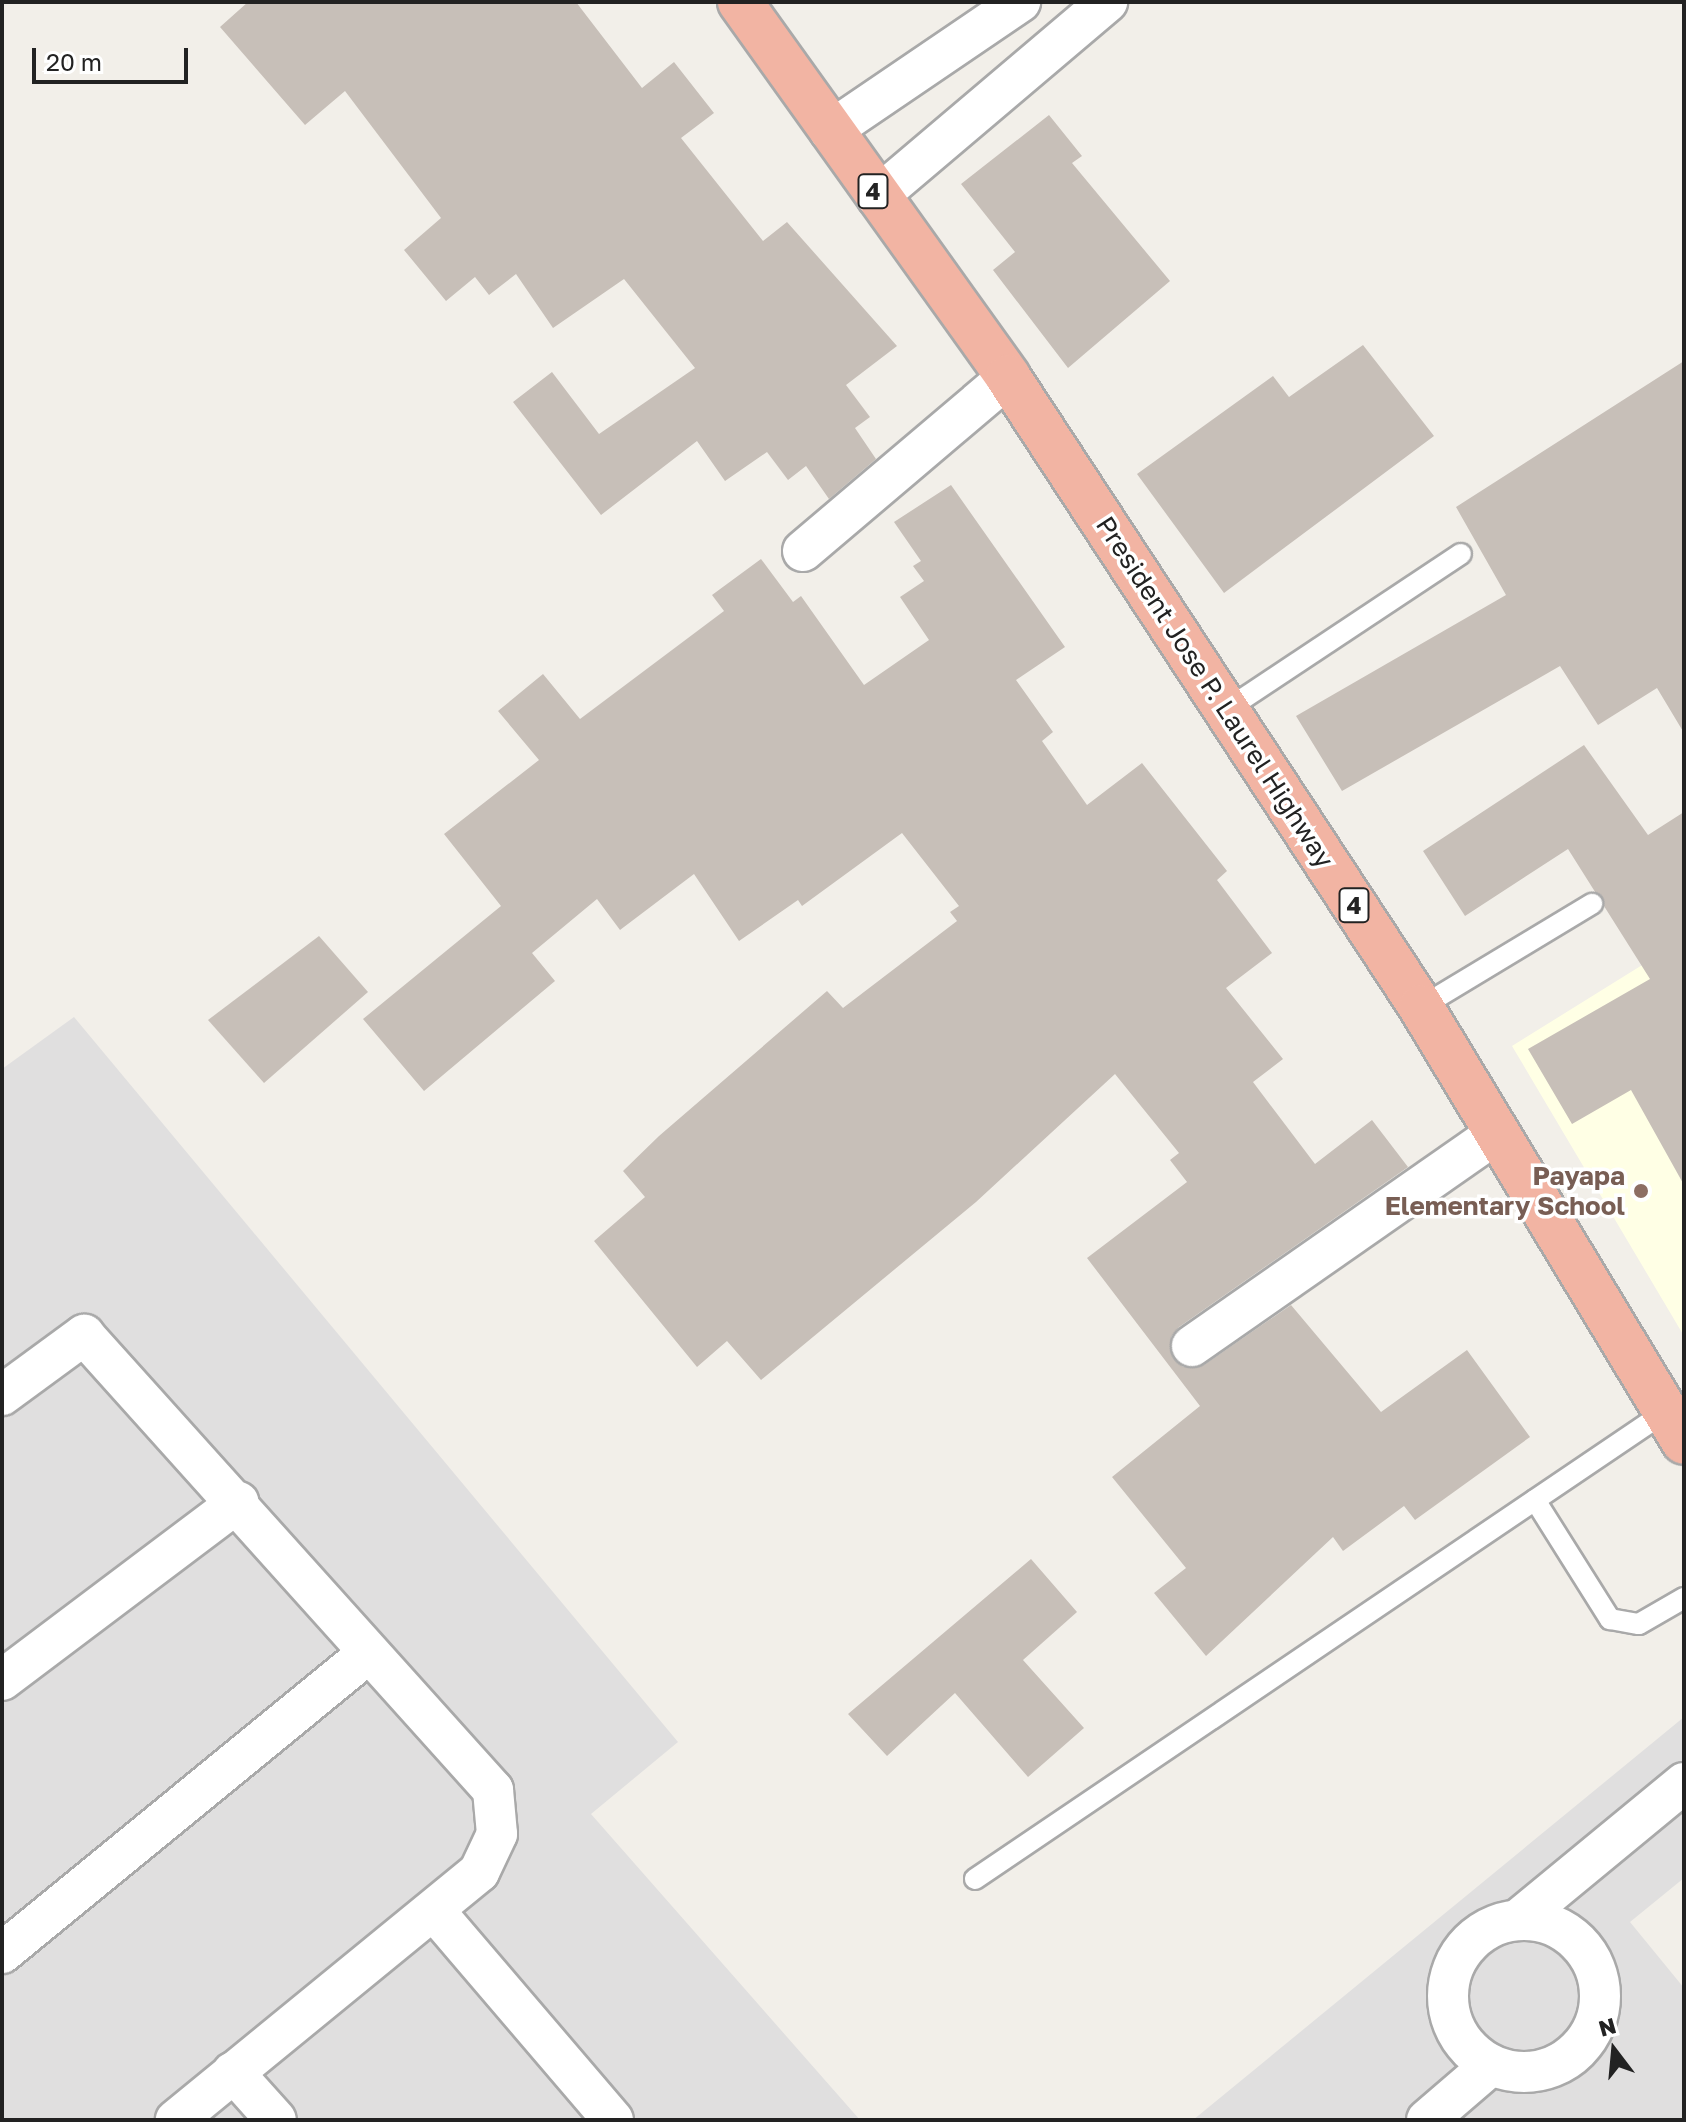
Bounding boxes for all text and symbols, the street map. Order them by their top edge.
scale bar [36,32,192,82]
text: 20 m [46,47,102,76]
road number: 4 [857,171,889,211]
street label: President Jose P. Laurel Highway [1090,511,1340,873]
road number: 4 [1338,885,1370,925]
place label: Payapa Elementary School [1385,1160,1625,1222]
marker: Payapa Elementary School [1632,1182,1650,1200]
north arrow [1574,2010,1654,2090]
text: N [1595,2011,1619,2042]

